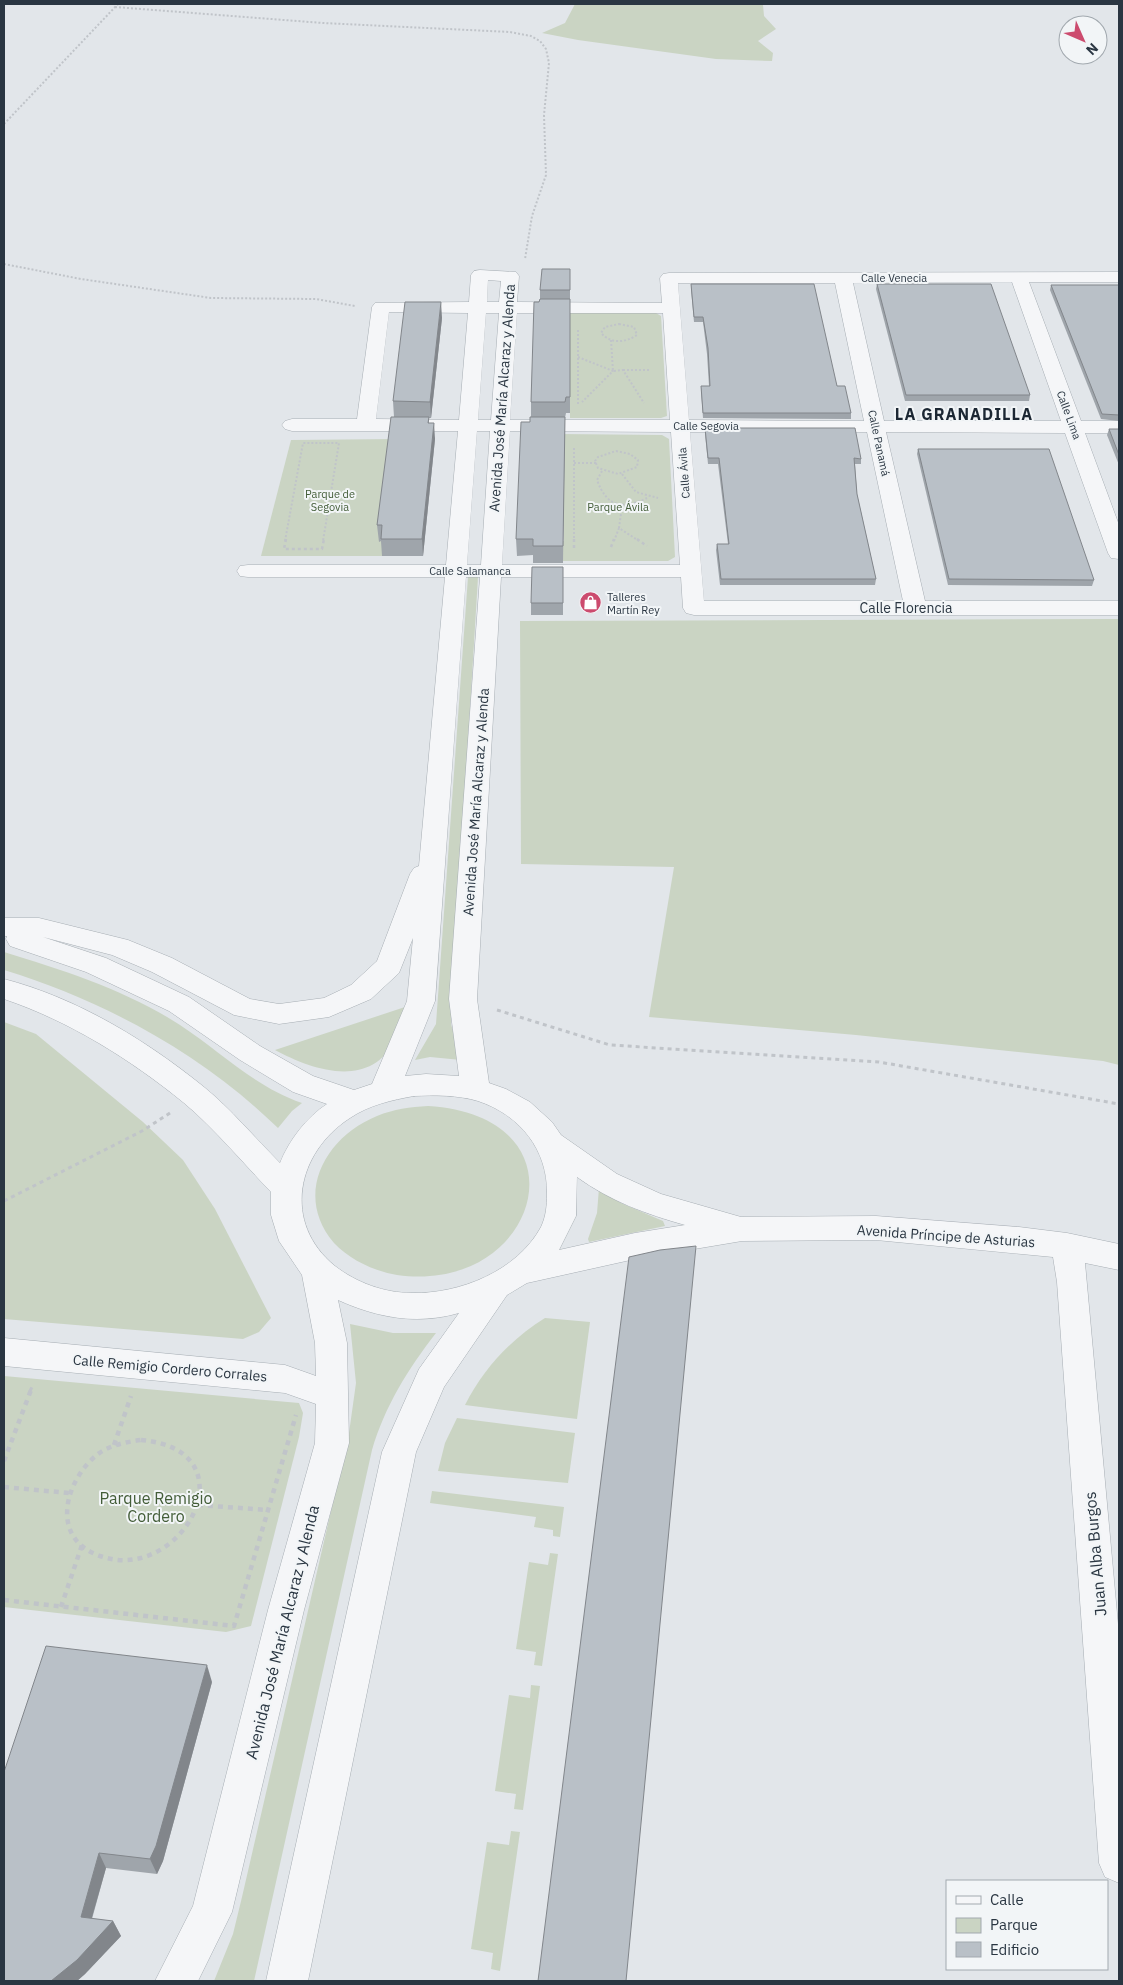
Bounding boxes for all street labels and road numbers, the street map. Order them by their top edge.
street label: Calle Venecia [861,271,927,285]
street label: Avenida José María Alcaraz y Alenda [485,283,519,513]
street label: Calle Lima [1054,389,1084,441]
street label: Calle Panamá [865,409,893,477]
street label: Calle Segovia [673,419,739,433]
street label: Calle Ávila [675,447,693,499]
street label: Calle Salamanca [429,564,511,578]
street label: Calle Florencia [860,599,953,617]
street label: Avenida José María Alcaraz y Alenda [459,687,493,917]
street label: Avenida Príncipe de Asturias [856,1221,1036,1251]
street label: Calle Remigio Cordero Corrales [72,1351,268,1385]
street label: Juan Alba Burgos [1080,1491,1110,1617]
street label: Avenida José María Alcaraz y Alenda [241,1502,323,1761]

